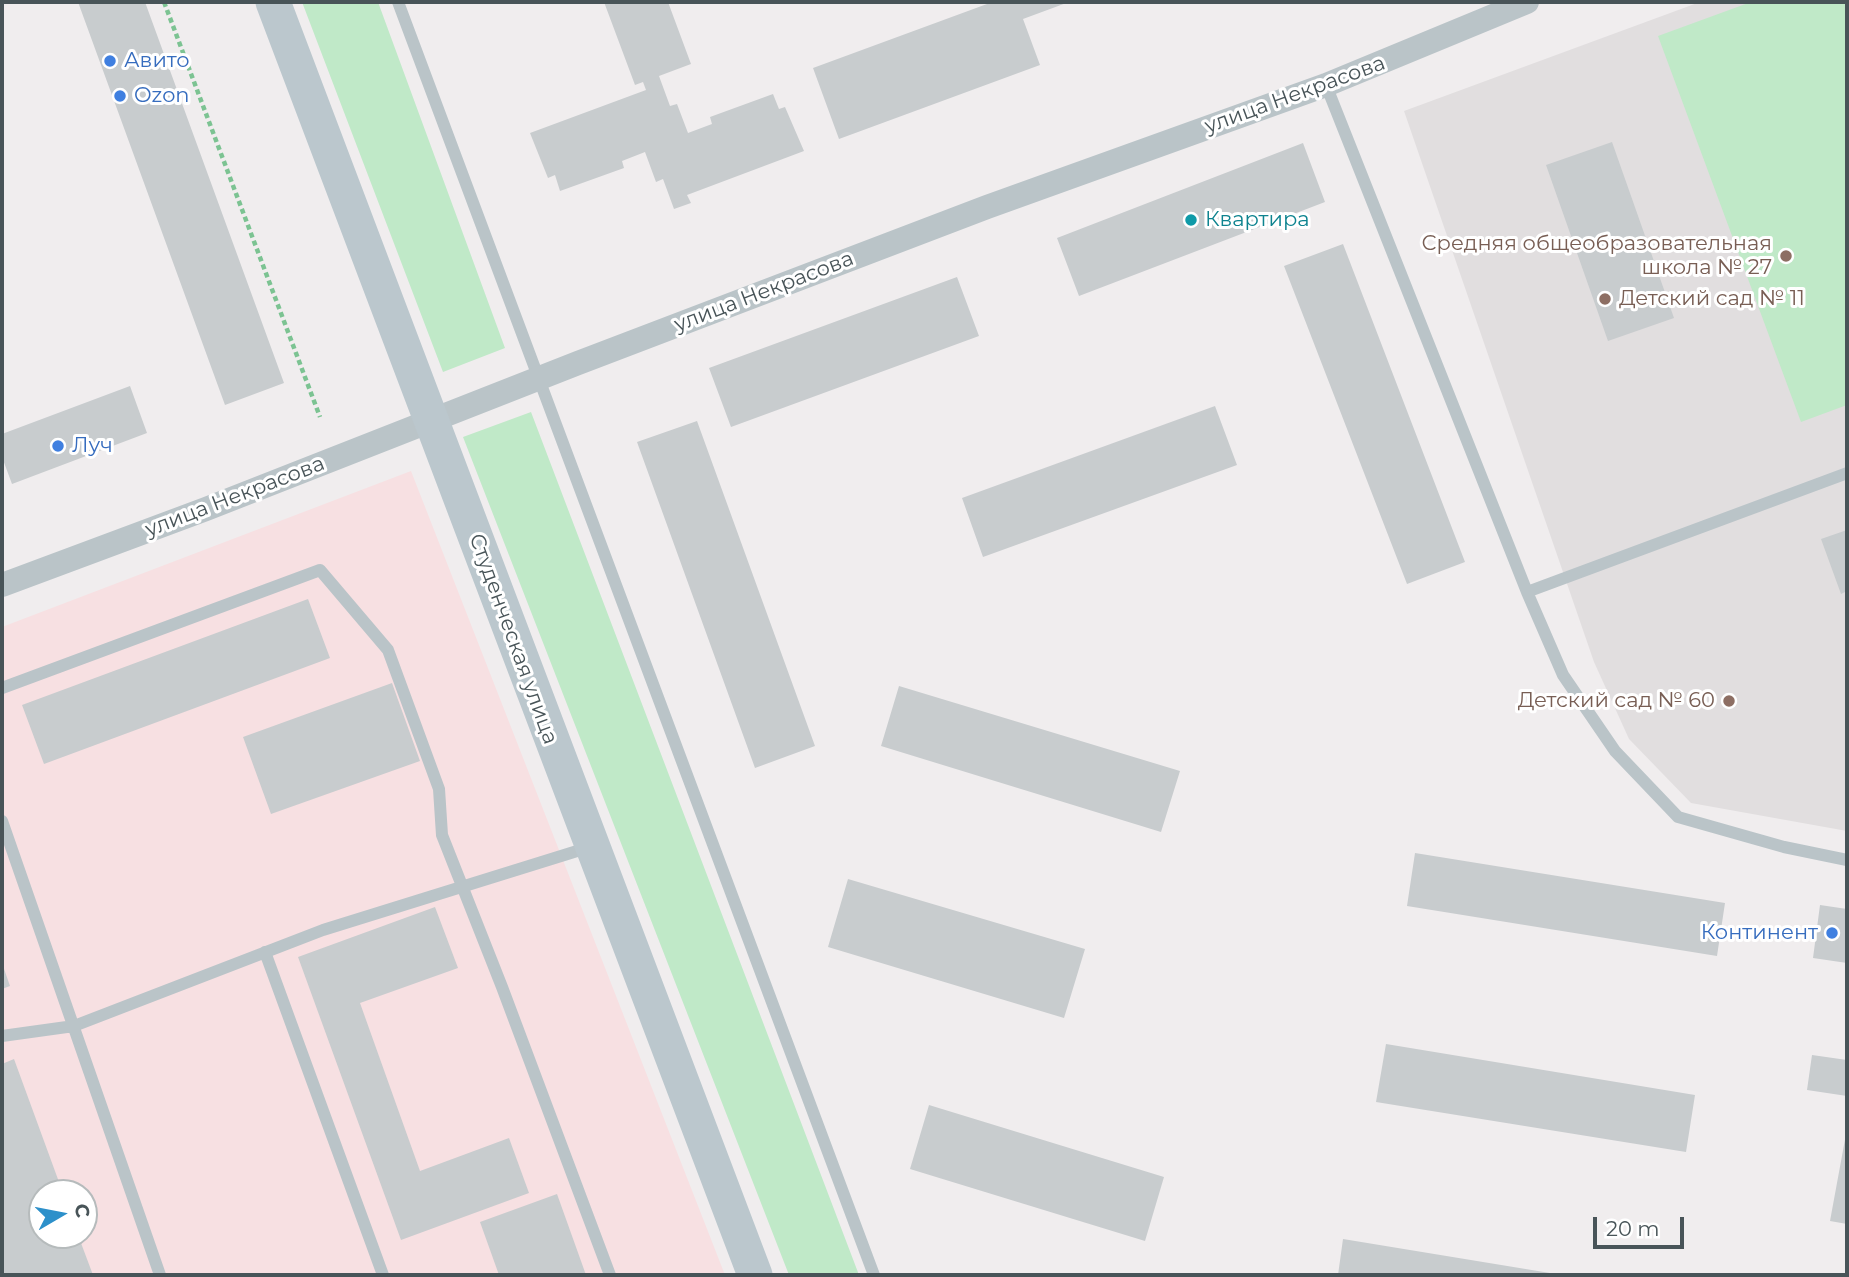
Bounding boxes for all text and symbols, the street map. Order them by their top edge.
place label: Авито [124,48,190,74]
street label: улица Некрасова [1201,51,1389,139]
marker: Авито [102,53,118,69]
place label: Ozon [134,83,190,109]
marker: Ozon [112,88,128,104]
place label: Квартира [1205,207,1309,233]
marker: Квартира [1183,212,1199,228]
place label: Средняя общеобразовательная школа № 27 [1422,231,1772,281]
street label: улица Некрасова [671,246,857,338]
marker: Средняя общеобразовательная школа № 27 [1778,248,1794,264]
place label: Детский сад № 11 [1619,286,1805,312]
marker: Детский сад № 11 [1597,291,1613,307]
place label: Луч [72,433,113,459]
marker: Луч [50,438,66,454]
street label: улица Некрасова [142,451,328,543]
street label: Студенческая улица [463,530,563,748]
place label: Детский сад № 60 [1518,688,1715,714]
marker: Детский сад № 60 [1721,693,1737,709]
place label: Континент [1701,920,1818,946]
marker: Континент [1824,925,1840,941]
north arrow [28,1179,98,1249]
text: С [70,1202,95,1219]
scale bar [1597,1204,1688,1248]
text: 20 m [1606,1216,1660,1241]

